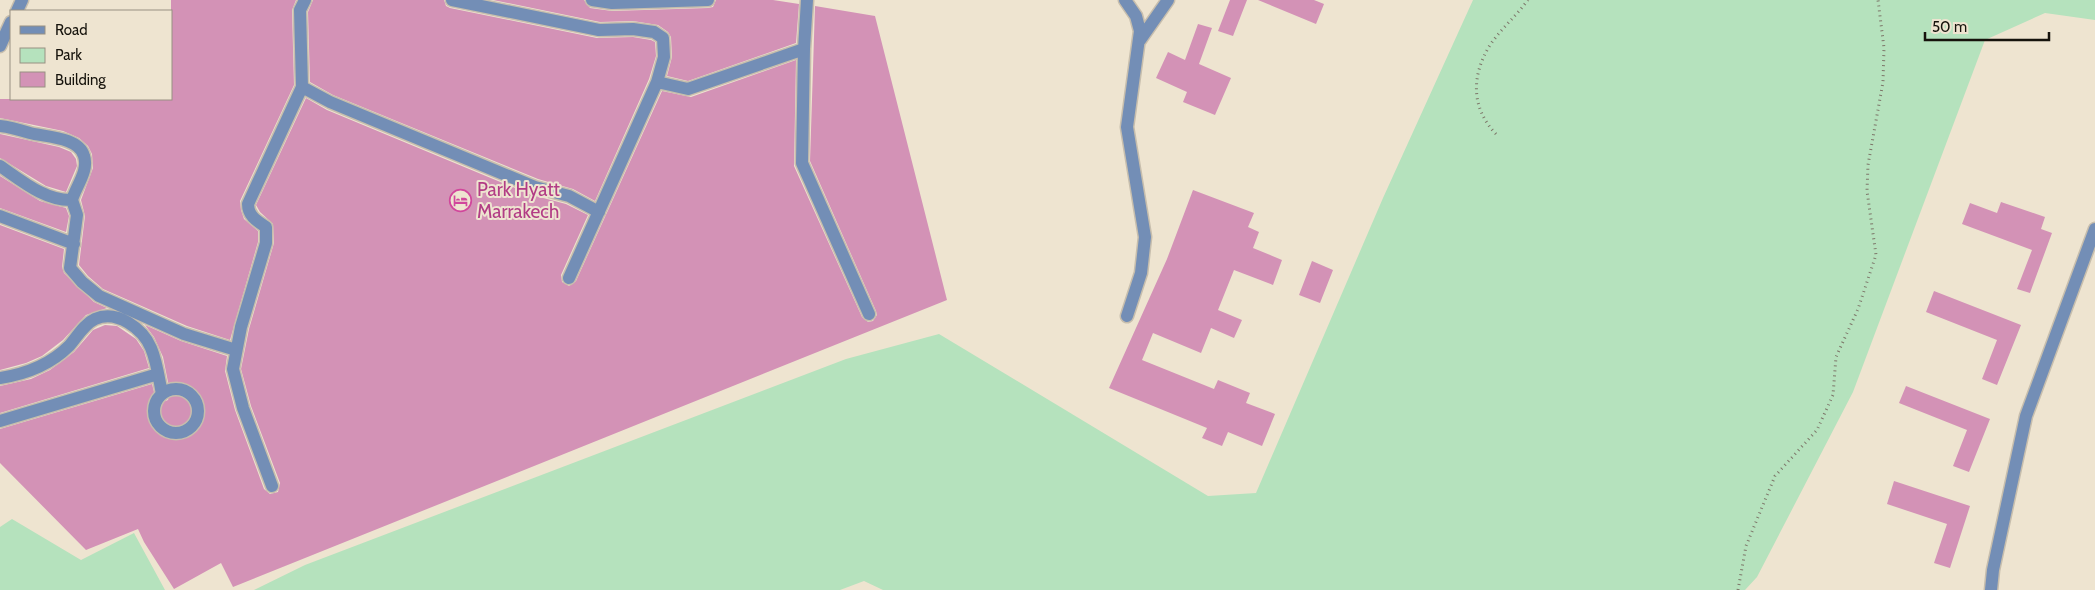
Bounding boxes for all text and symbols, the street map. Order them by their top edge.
legend [10,10,172,100]
scale bar [1925,10,2049,42]
text: 50 m [1932,18,1967,36]
text: Road [55,21,88,39]
text: Park [55,46,82,64]
text: Building [55,71,106,89]
place label: Park Hyatt Marrakech [477,178,561,223]
hotel icon: Park Hyatt Marrakech [449,188,473,212]

